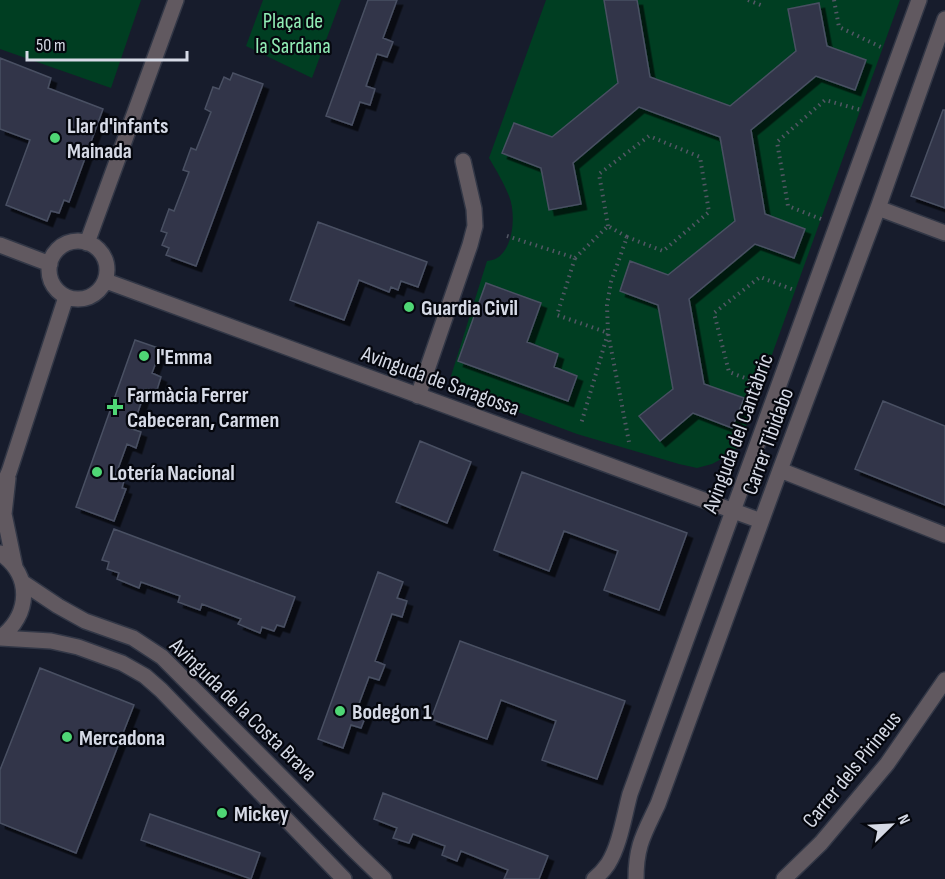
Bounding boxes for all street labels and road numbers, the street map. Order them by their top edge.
street label: Avinguda de Saragossa [357,340,523,422]
street label: Avinguda del Cantàbric [697,350,780,518]
street label: Carrer Tibidabo [737,384,800,499]
street label: Avinguda de la Costa Brava [163,632,322,787]
street label: Carrer dels Pirineus [797,706,908,834]

